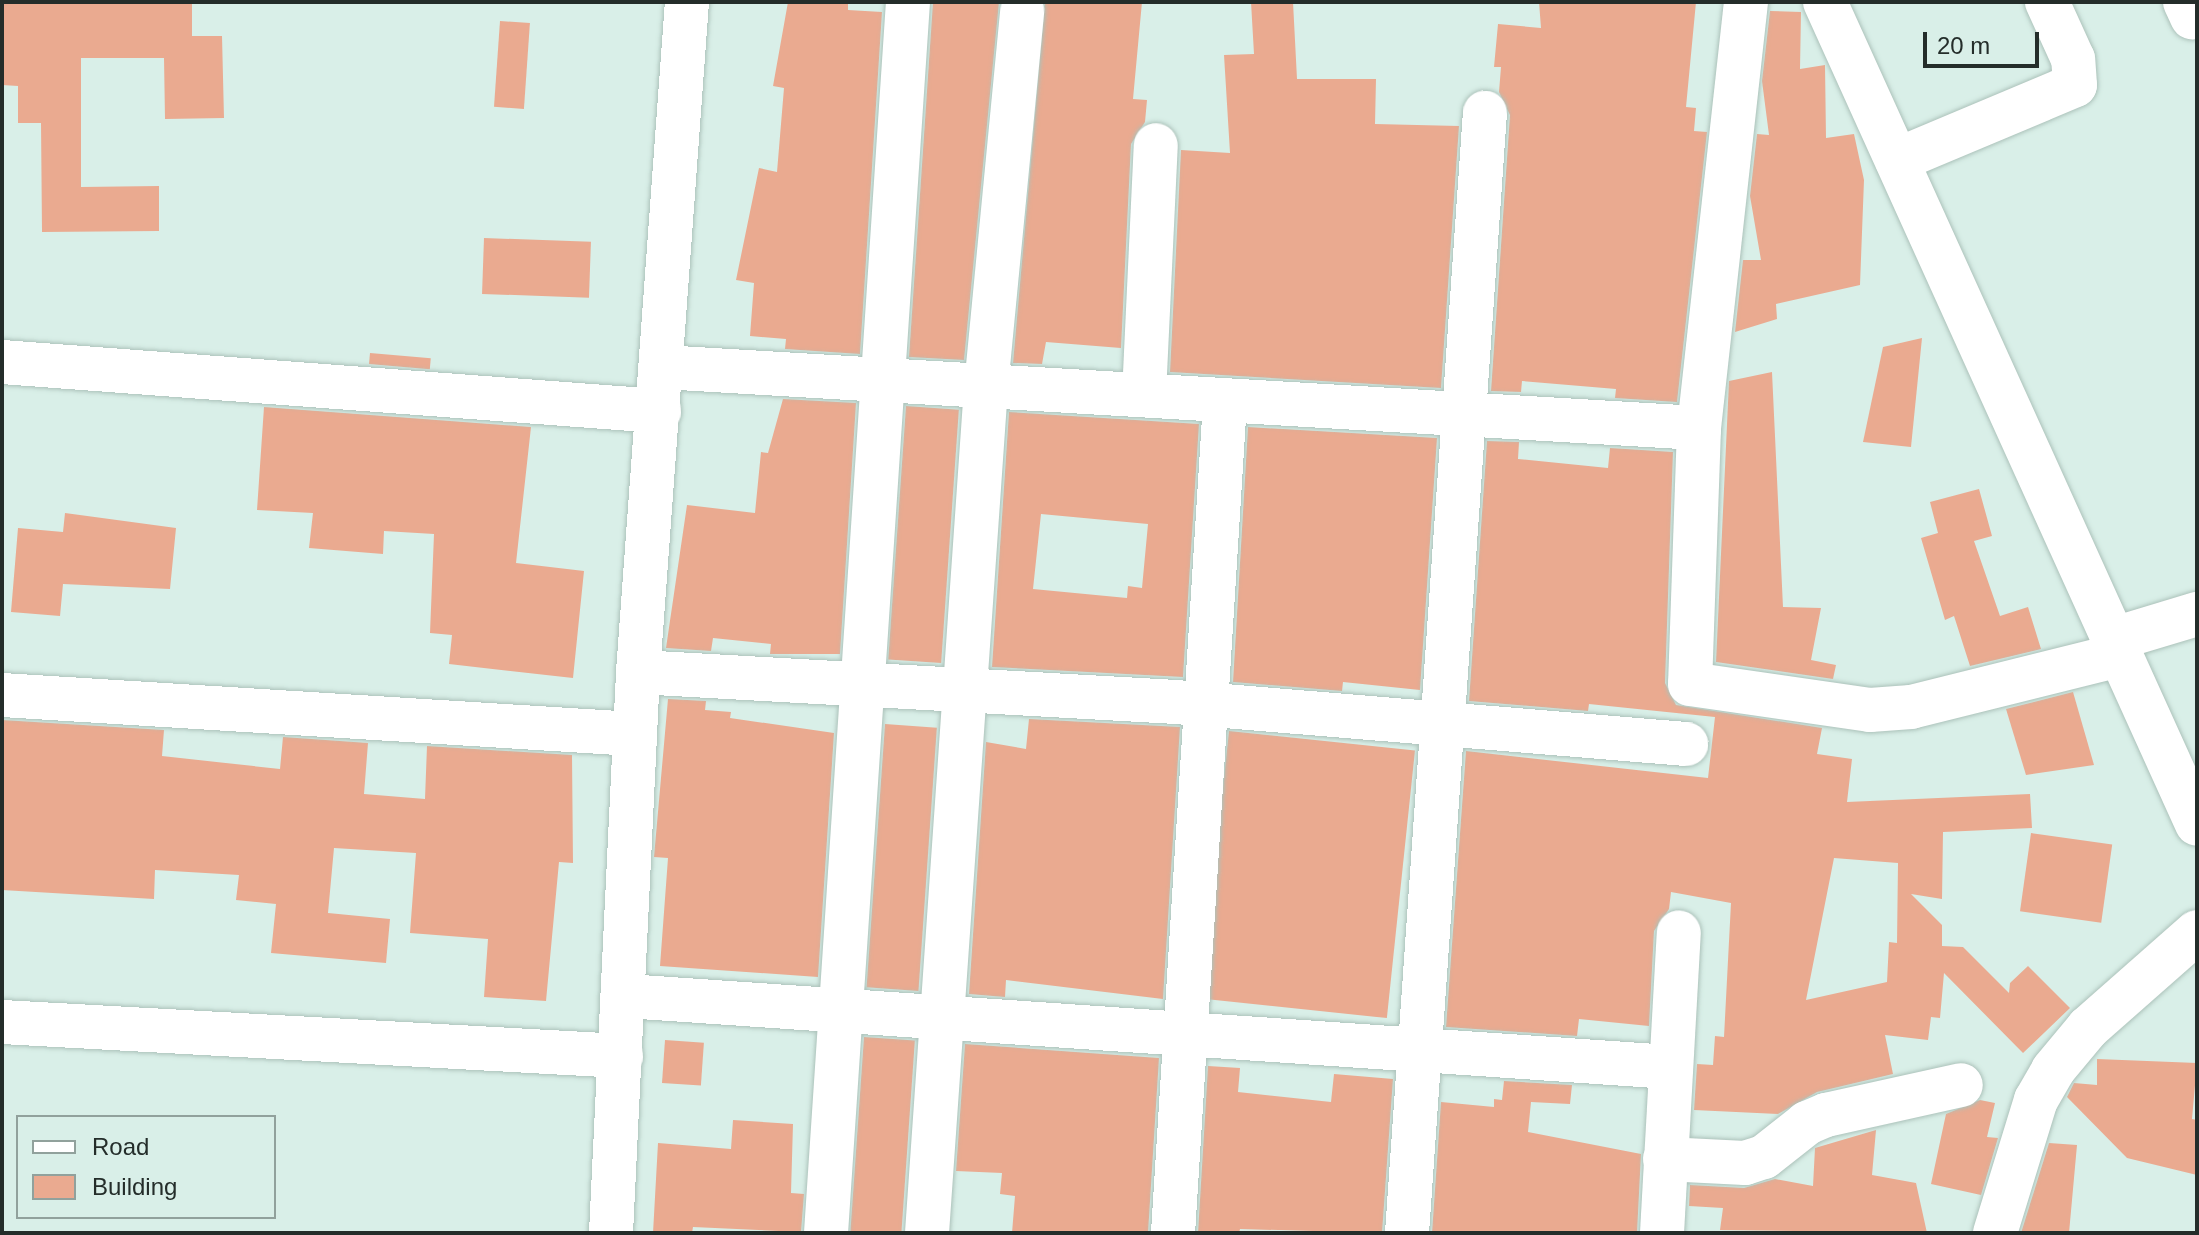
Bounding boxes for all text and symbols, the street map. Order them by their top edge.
scale bar [1927,16,2043,66]
text: 20 m [1937,32,1990,59]
legend [16,1115,276,1219]
text: Road [92,1133,149,1160]
text: Building [92,1173,177,1200]

